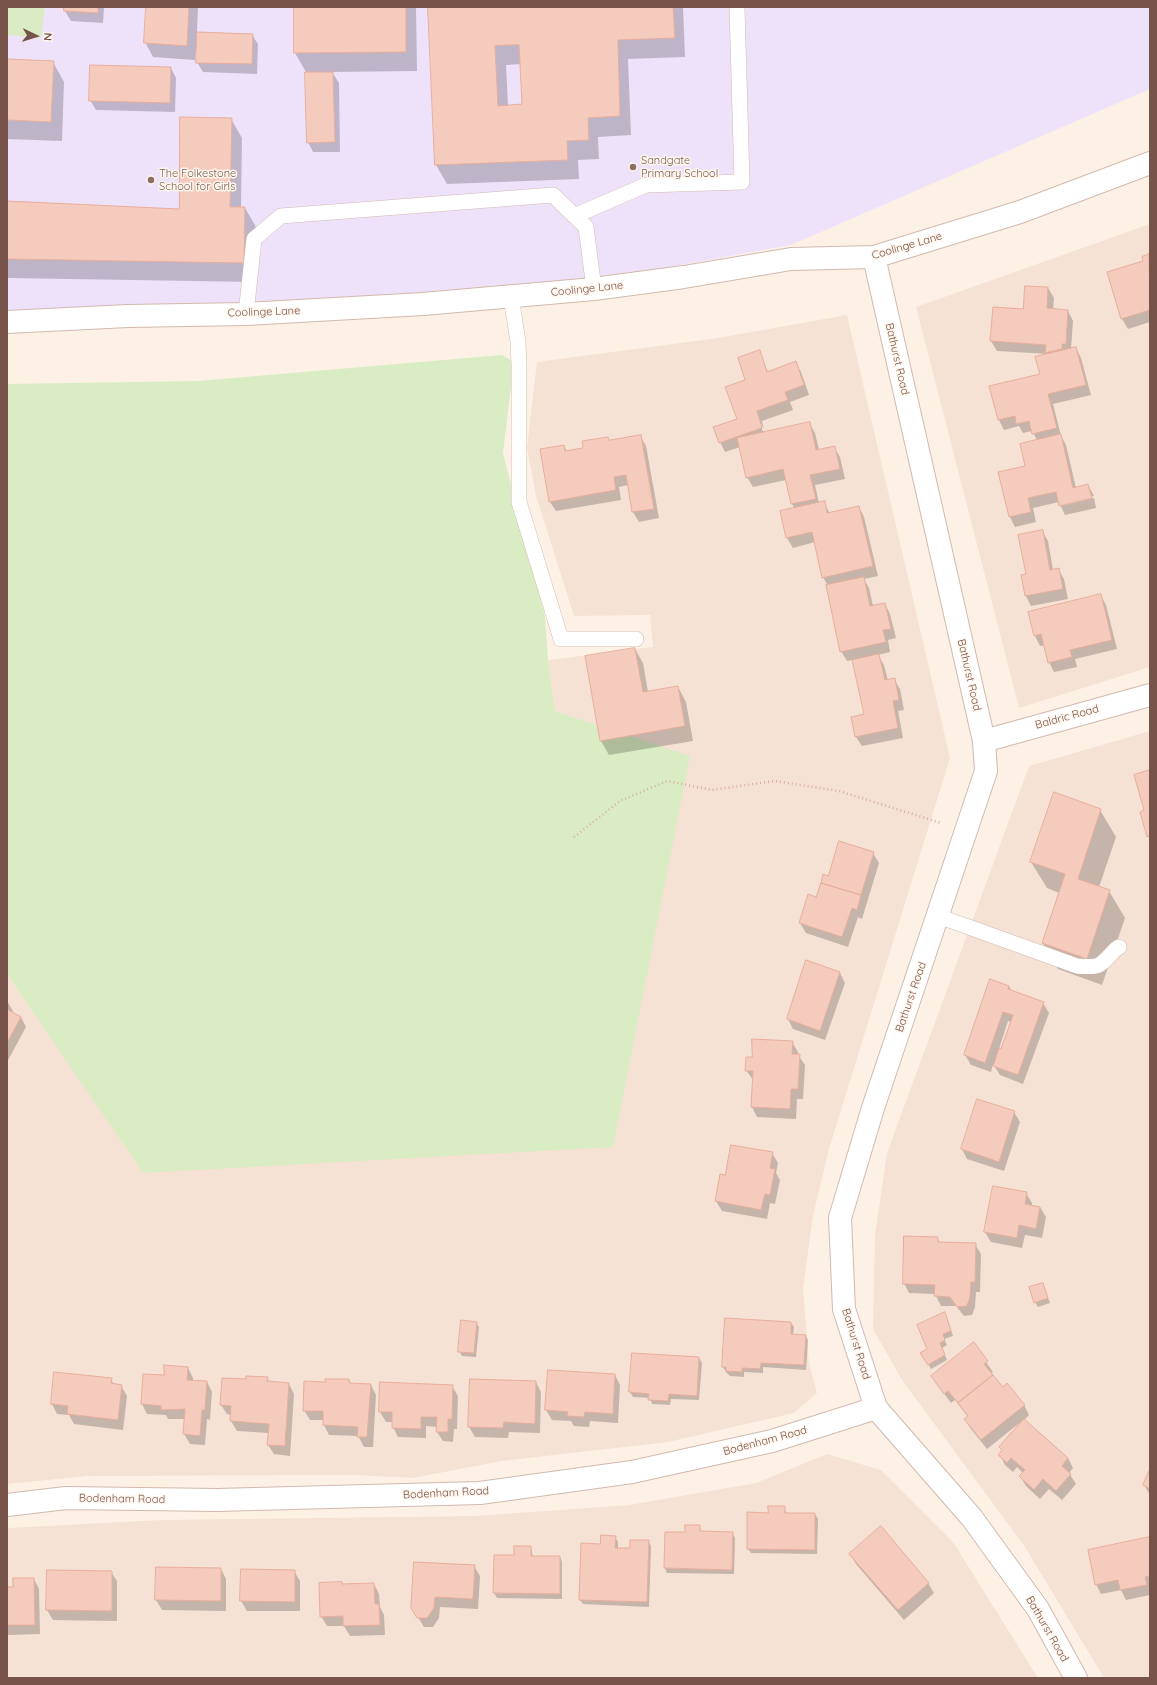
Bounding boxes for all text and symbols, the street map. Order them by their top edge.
north arrow [16,16,56,56]
text: N [41,32,55,41]
place label: Sandgate Primary School [641,154,718,180]
marker: Sandgate Primary School [628,162,638,172]
place label: The Folkestone School for Girls [159,167,236,193]
marker: The Folkestone School for Girls [146,175,156,185]
street label: Coolinge Lane [870,230,944,262]
street label: Coolinge Lane [550,279,624,299]
street label: Coolinge Lane [227,304,301,320]
street label: Bathurst Road [882,322,912,396]
street label: Bathurst Road [954,638,984,712]
street label: Baldric Road [1034,702,1100,732]
street label: Bathurst Road [893,960,929,1034]
street label: Bathurst Road [839,1307,873,1381]
street label: Bodenham Road [722,1423,808,1459]
street label: Bodenham Road [403,1484,489,1502]
street label: Bodenham Road [79,1492,165,1506]
street label: Bathurst Road [1023,1594,1071,1664]

